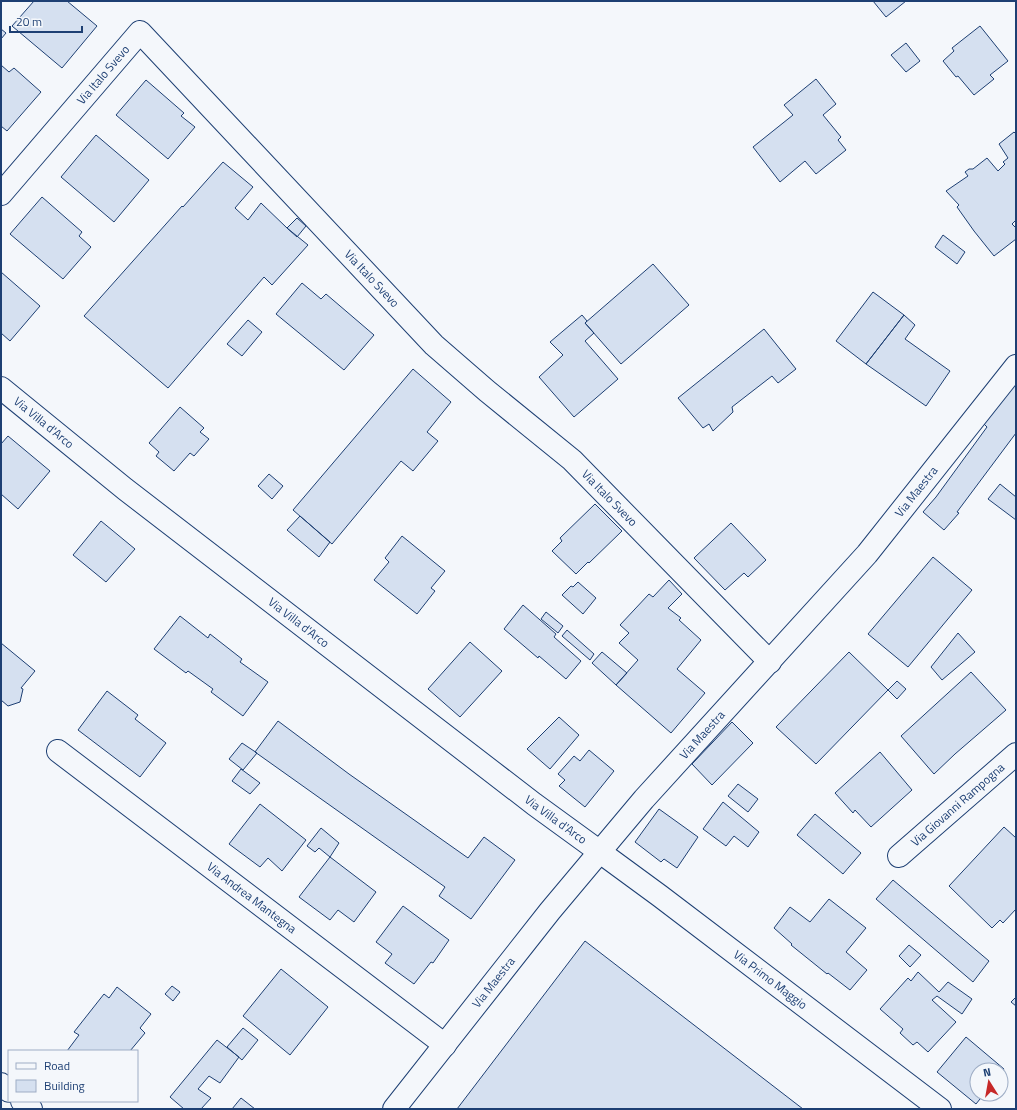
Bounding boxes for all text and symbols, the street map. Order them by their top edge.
scale bar [10,8,82,34]
text: 20 m [16,12,42,31]
street label: Via Italo Svevo [72,41,134,109]
street label: Via Italo Svevo [340,245,404,312]
street label: Via Villa d'Arco [10,392,78,453]
street label: Via Maestra [890,462,942,521]
street label: Via Italo Svevo [577,465,642,531]
street label: Via Villa d'Arco [264,592,334,652]
street label: Via Maestra [675,706,729,763]
street label: Via Giovanni Rampogna [906,758,1009,851]
street label: Via Villa d'Arco [521,790,591,849]
street label: Via Andrea Mantegna [203,857,301,938]
street label: Via Primo Maggio [730,945,812,1014]
street label: Via Maestra [467,953,519,1012]
legend [8,1050,138,1102]
text: Road [44,1056,70,1075]
north arrow [969,1062,1009,1102]
text: N [982,1064,992,1081]
text: Building [44,1076,85,1095]

